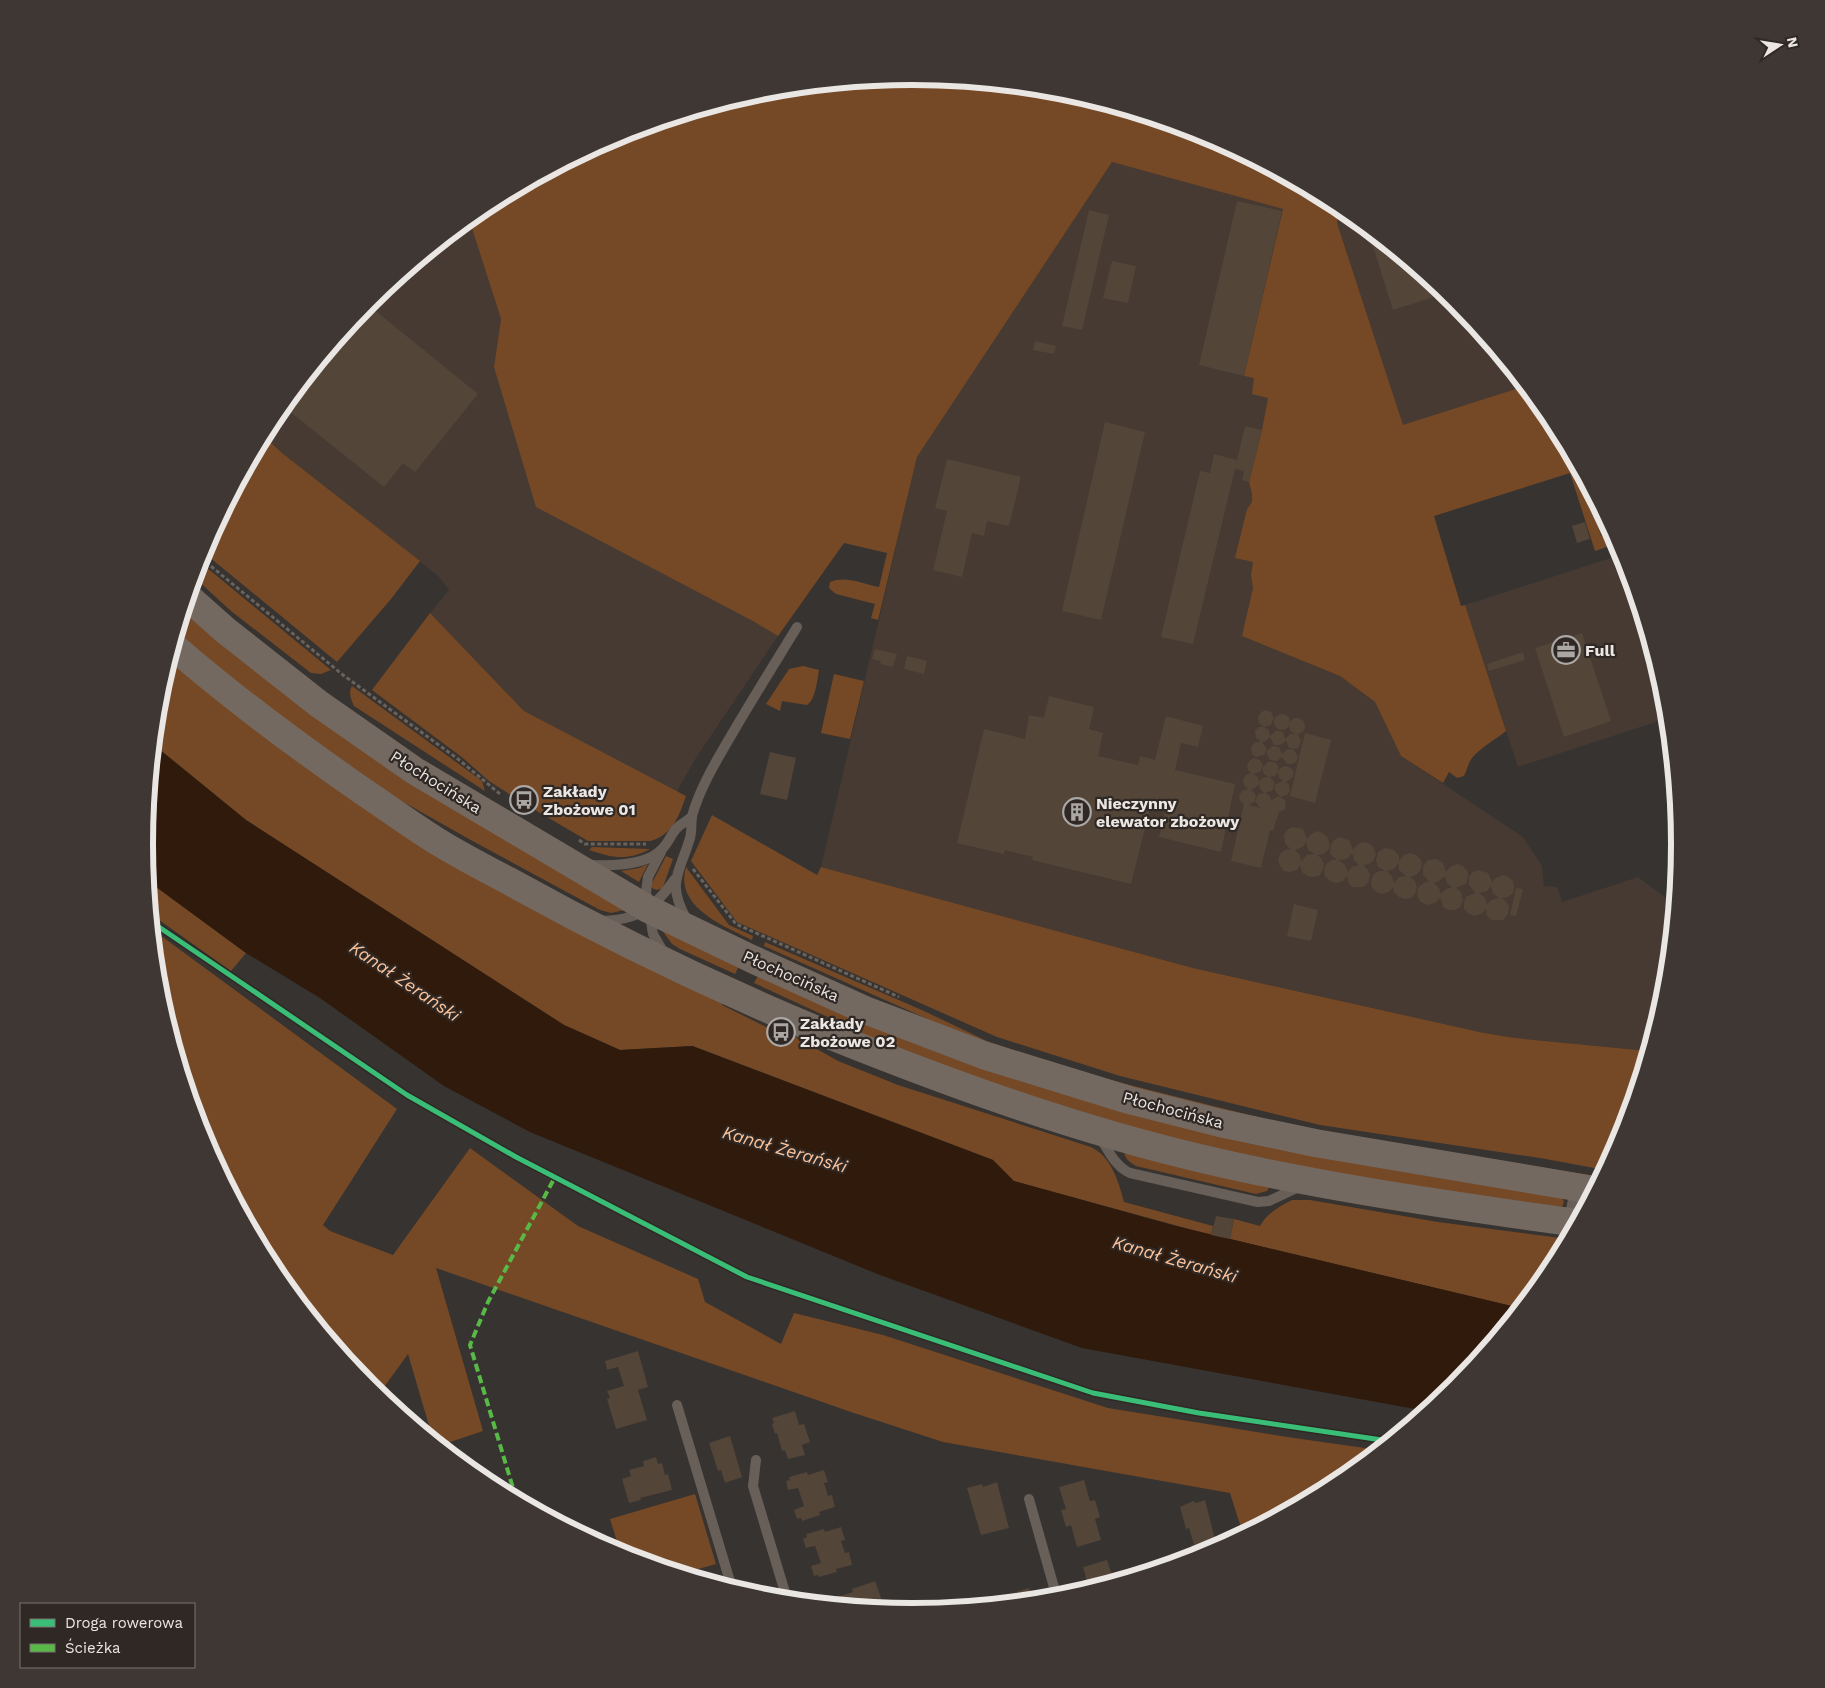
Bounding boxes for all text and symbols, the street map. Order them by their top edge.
north arrow [1755,20,1805,70]
text: N [1784,36,1802,49]
office icon: Full [1551,635,1581,665]
place label: Full [1585,641,1616,660]
street label: Płochocińska [387,747,485,817]
place label: Zakłady Zbożowe 01 [543,782,636,819]
bus stop icon: Zakłady Zbożowe 01 [509,785,539,815]
place label: Nieczynny elewator zbożowy [1096,794,1240,831]
building icon: Nieczynny elewator zbożowy [1062,797,1092,827]
water label: Kanał Żerański [346,936,465,1026]
street label: Płochocińska [740,946,842,1006]
place label: Zakłady Zbożowe 02 [800,1014,895,1051]
bus stop icon: Zakłady Zbożowe 02 [766,1017,796,1047]
street label: Płochocińska [1121,1087,1225,1133]
water label: Kanał Żerański [720,1121,851,1177]
water label: Kanał Żerański [1110,1231,1241,1287]
legend [20,1603,195,1668]
text: Droga rowerowa [65,1614,183,1632]
text: Ścieżka [65,1638,121,1657]

